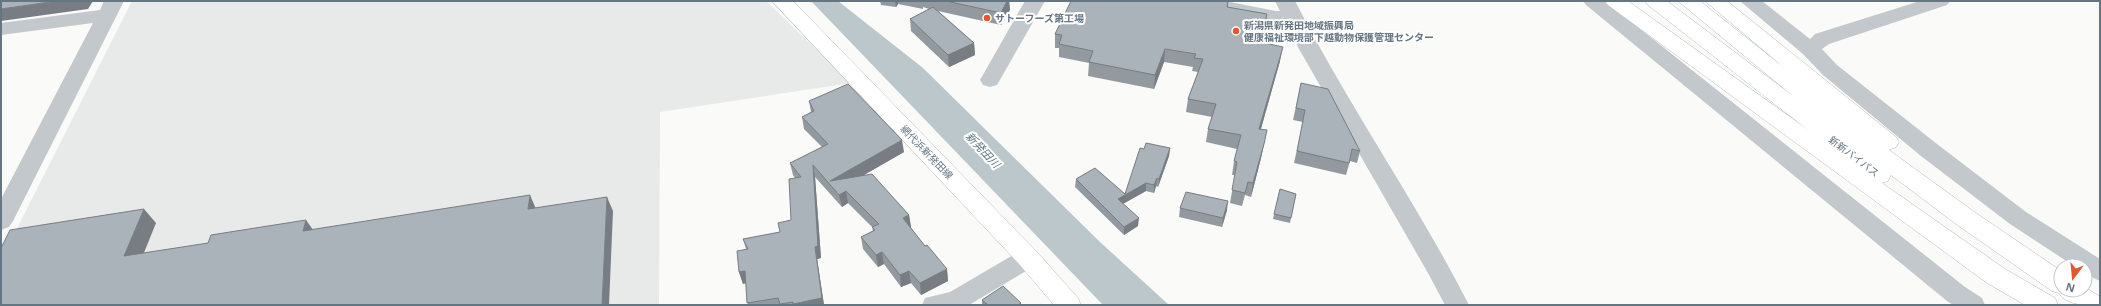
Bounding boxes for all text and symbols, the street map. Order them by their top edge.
place label: サトーフーズ第工場 [995,11,1084,25]
marker: サトーフーズ第工場 [982,13,992,23]
place label: 新潟県新発田地域振興局 健康福祉環境部下越動物保護管理センター [1243,18,1434,44]
marker: 新潟県新発田地域振興局 健康福祉環境部下越動物保護管理センター [1231,26,1241,36]
street label: 網代浜新発田線 [898,122,956,182]
water label: 新発田川 [963,128,1005,172]
street label: 新新バイパス [1826,132,1882,180]
north arrow [2053,258,2093,298]
text: N [2064,280,2076,297]

